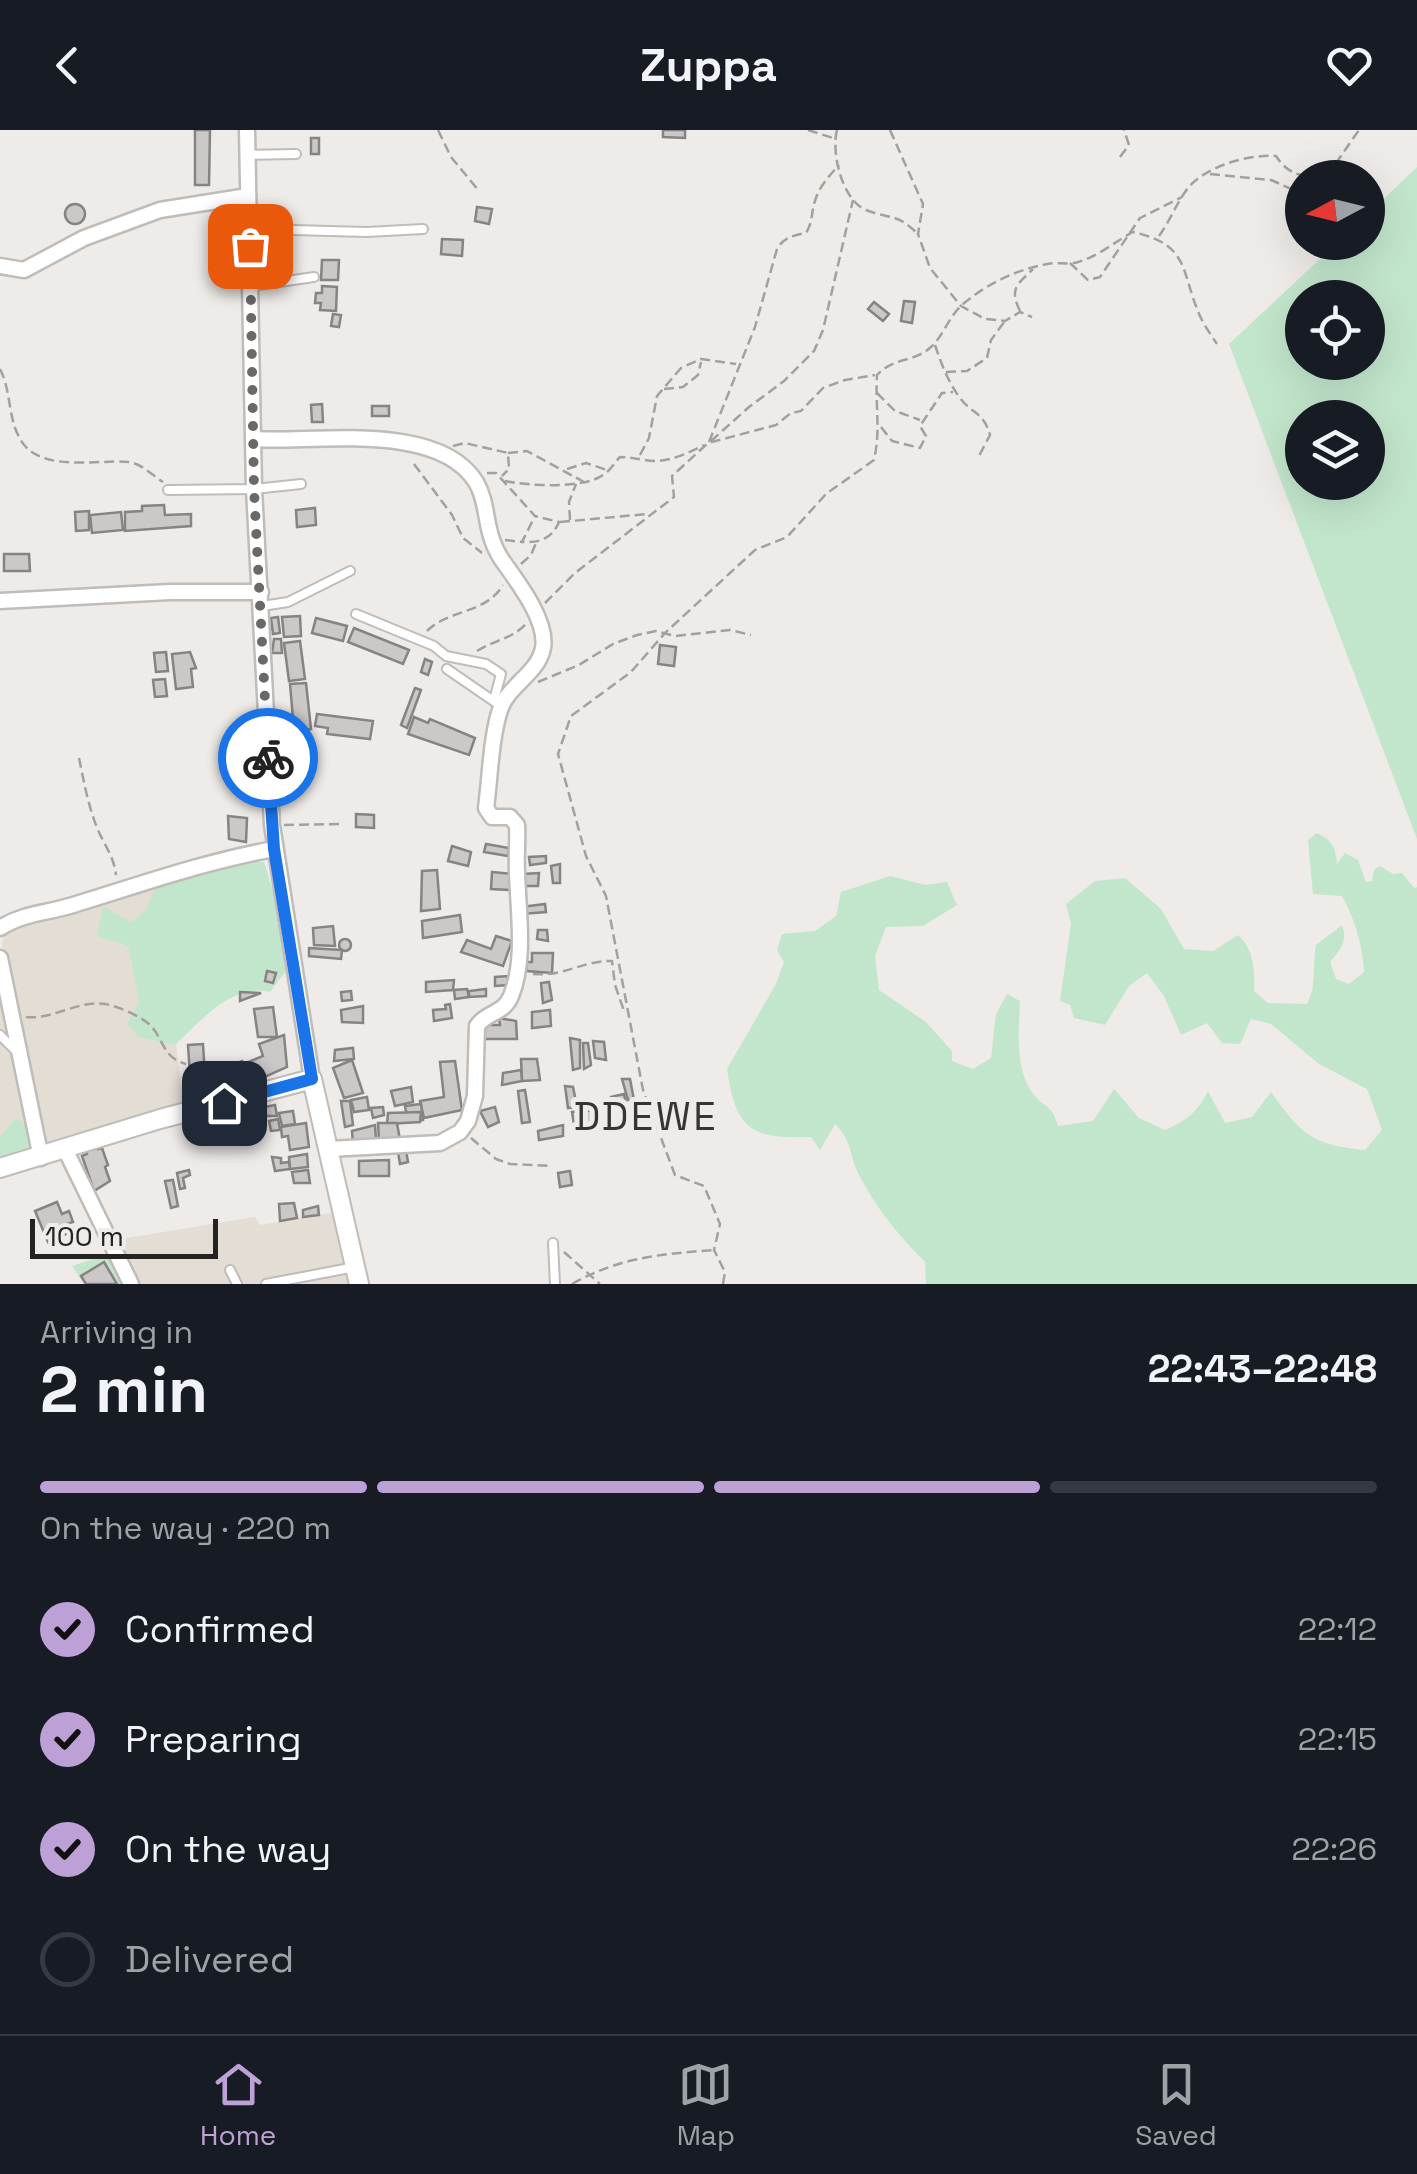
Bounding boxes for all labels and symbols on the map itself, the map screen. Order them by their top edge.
north arrow [1285,160,1385,260]
pin [208,204,293,289]
courier [218,708,318,808]
pin [182,1061,267,1146]
district label: DDEWE [574,1091,718,1142]
scale bar [30,1214,218,1258]

